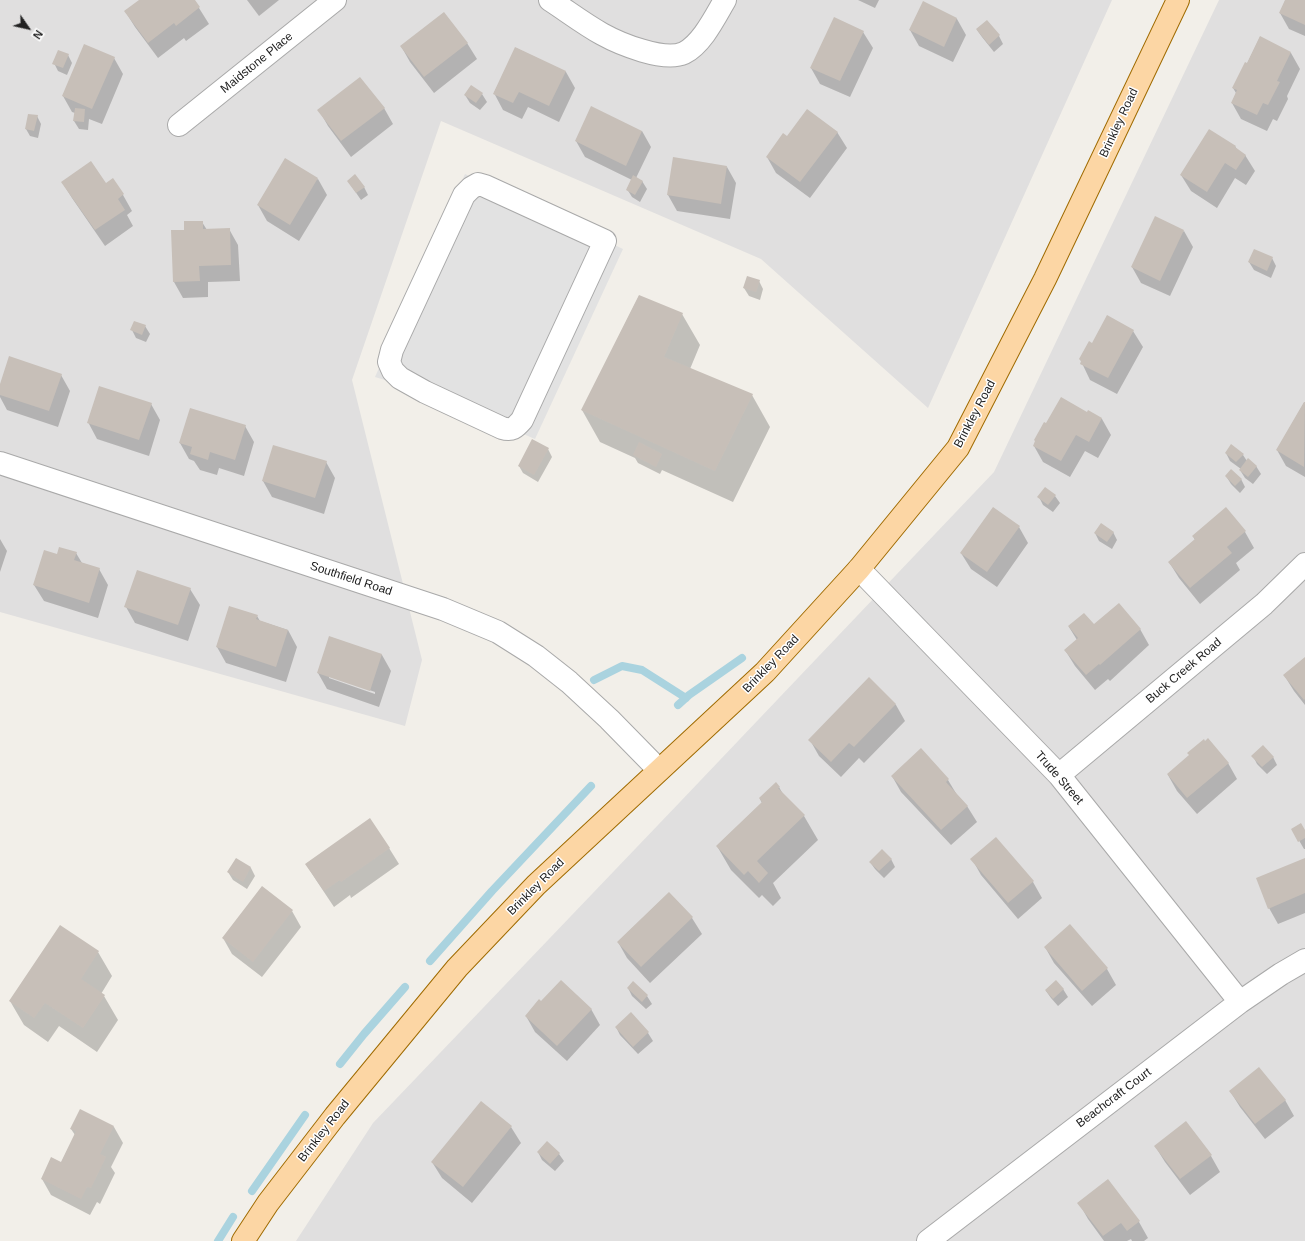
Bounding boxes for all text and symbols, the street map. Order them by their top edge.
north arrow [8,8,48,48]
text: N [31,28,45,41]
street label: Maidstone Place [218,29,296,97]
street label: Brinkley Road [1097,86,1141,160]
street label: Brinkley Road [951,378,999,450]
street label: Southfield Road [308,559,394,599]
street label: Brinkley Road [740,632,802,696]
street label: Buck Creek Road [1143,635,1225,707]
street label: Trude Street [1032,748,1086,808]
street label: Brinkley Road [504,855,568,919]
street label: Beachcraft Court [1074,1065,1154,1131]
street label: Brinkley Road [295,1097,353,1165]

